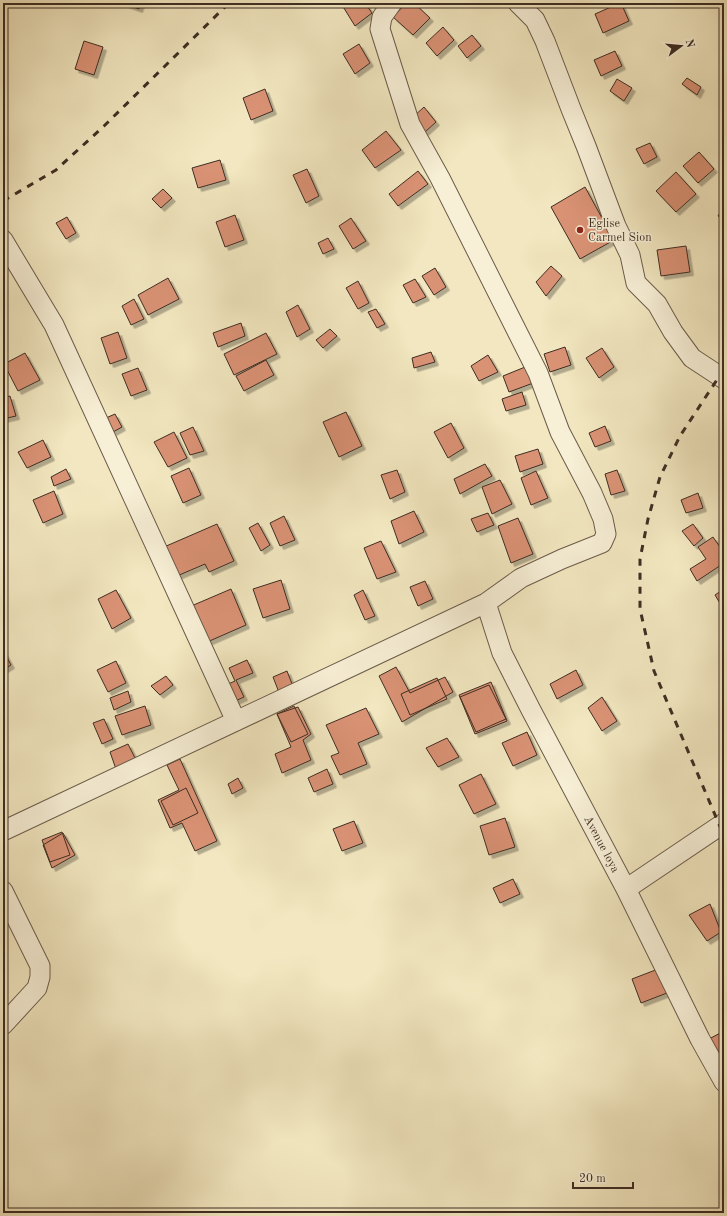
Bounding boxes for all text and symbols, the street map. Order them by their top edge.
north arrow [661,26,701,66]
text: N [683,38,696,50]
place label: Eglise Carmel Sion [588,218,652,244]
marker: Eglise Carmel Sion [575,225,585,235]
street label: Avenue loya [581,814,621,875]
scale bar [573,1164,633,1190]
text: 20 m [579,1173,606,1185]

